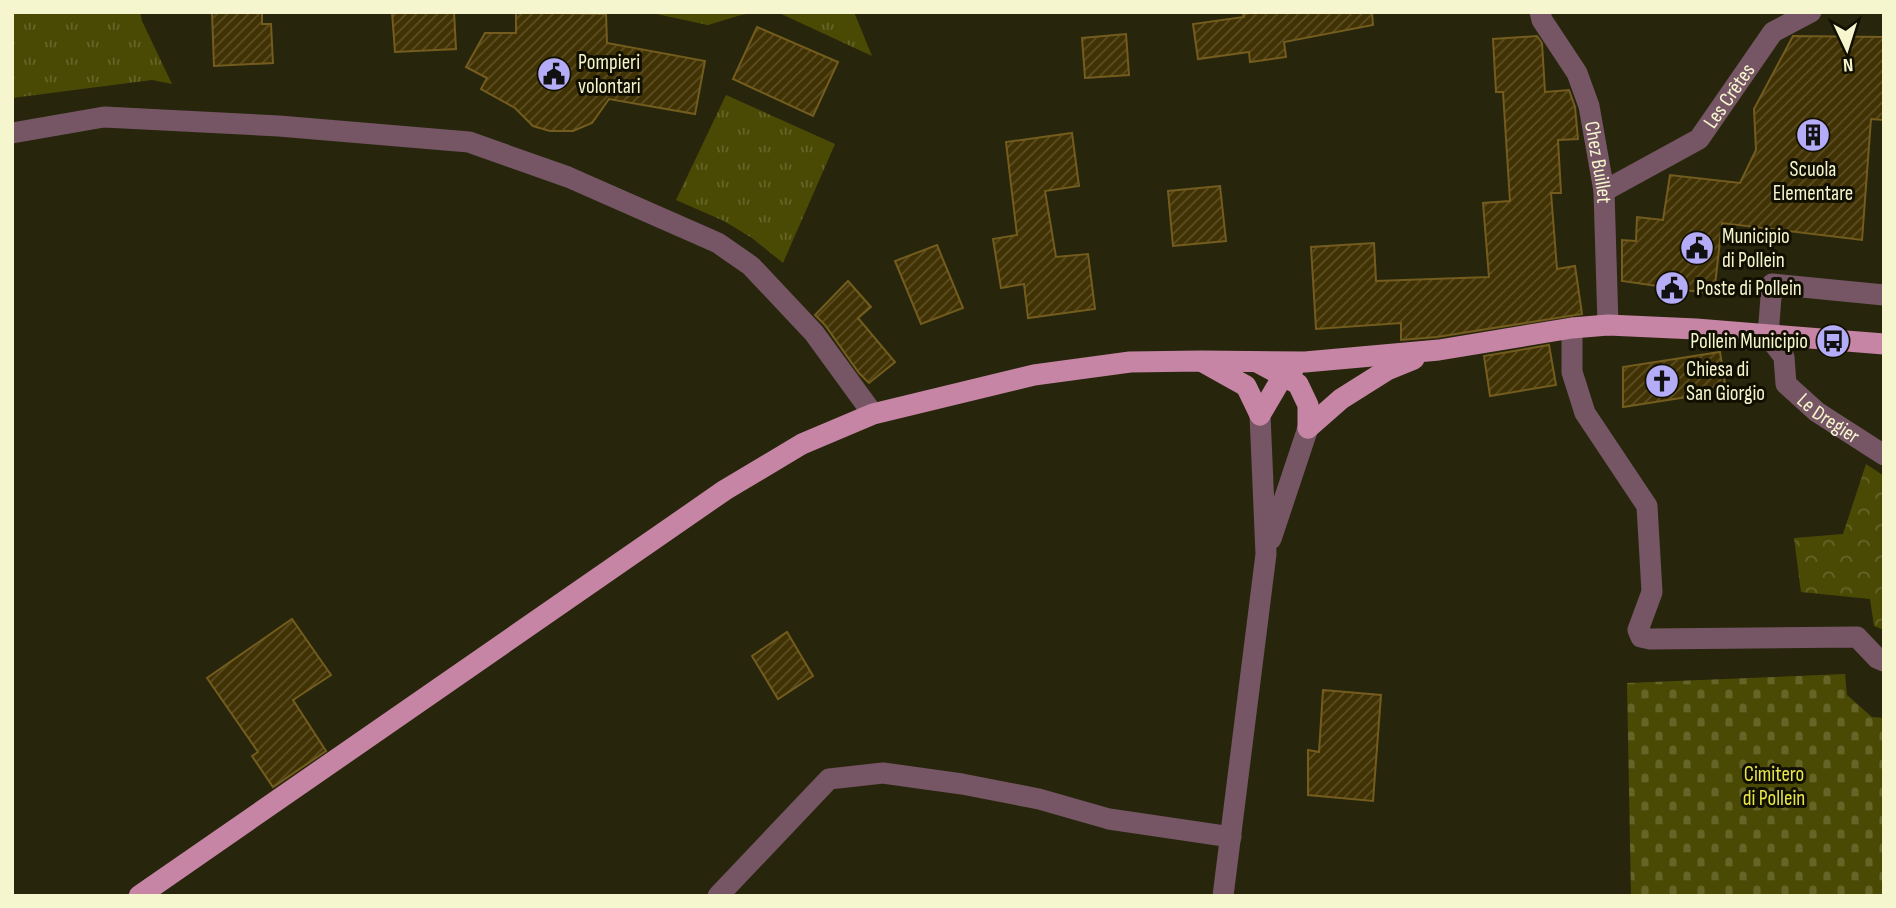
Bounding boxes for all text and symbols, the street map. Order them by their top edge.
north arrow [1812,14,1882,84]
place label: Pompieri volontari [578,50,641,99]
text: N [1842,53,1854,76]
public building icon: Pompieri volontari [535,55,573,93]
street label: Les Crêtes [1698,59,1761,133]
building icon: Scuola Elementare [1794,116,1832,154]
street label: Chez Buillet [1579,119,1616,204]
place label: Scuola Elementare [1773,157,1853,206]
place label: Municipio di Pollein [1722,224,1790,273]
public building icon: Municipio di Pollein [1678,229,1716,267]
public building icon: Poste di Pollein [1653,269,1691,307]
place label: Poste di Pollein [1696,276,1802,301]
bus stop icon: Pollein Municipio [1814,322,1852,360]
place label: Pollein Municipio [1690,329,1808,354]
place label: Chiesa di San Giorgio [1686,357,1765,406]
church icon: Chiesa di San Giorgio [1643,362,1681,400]
street label: Le Dregier [1792,388,1864,449]
park label: Cimitero di Pollein [1743,762,1805,811]

